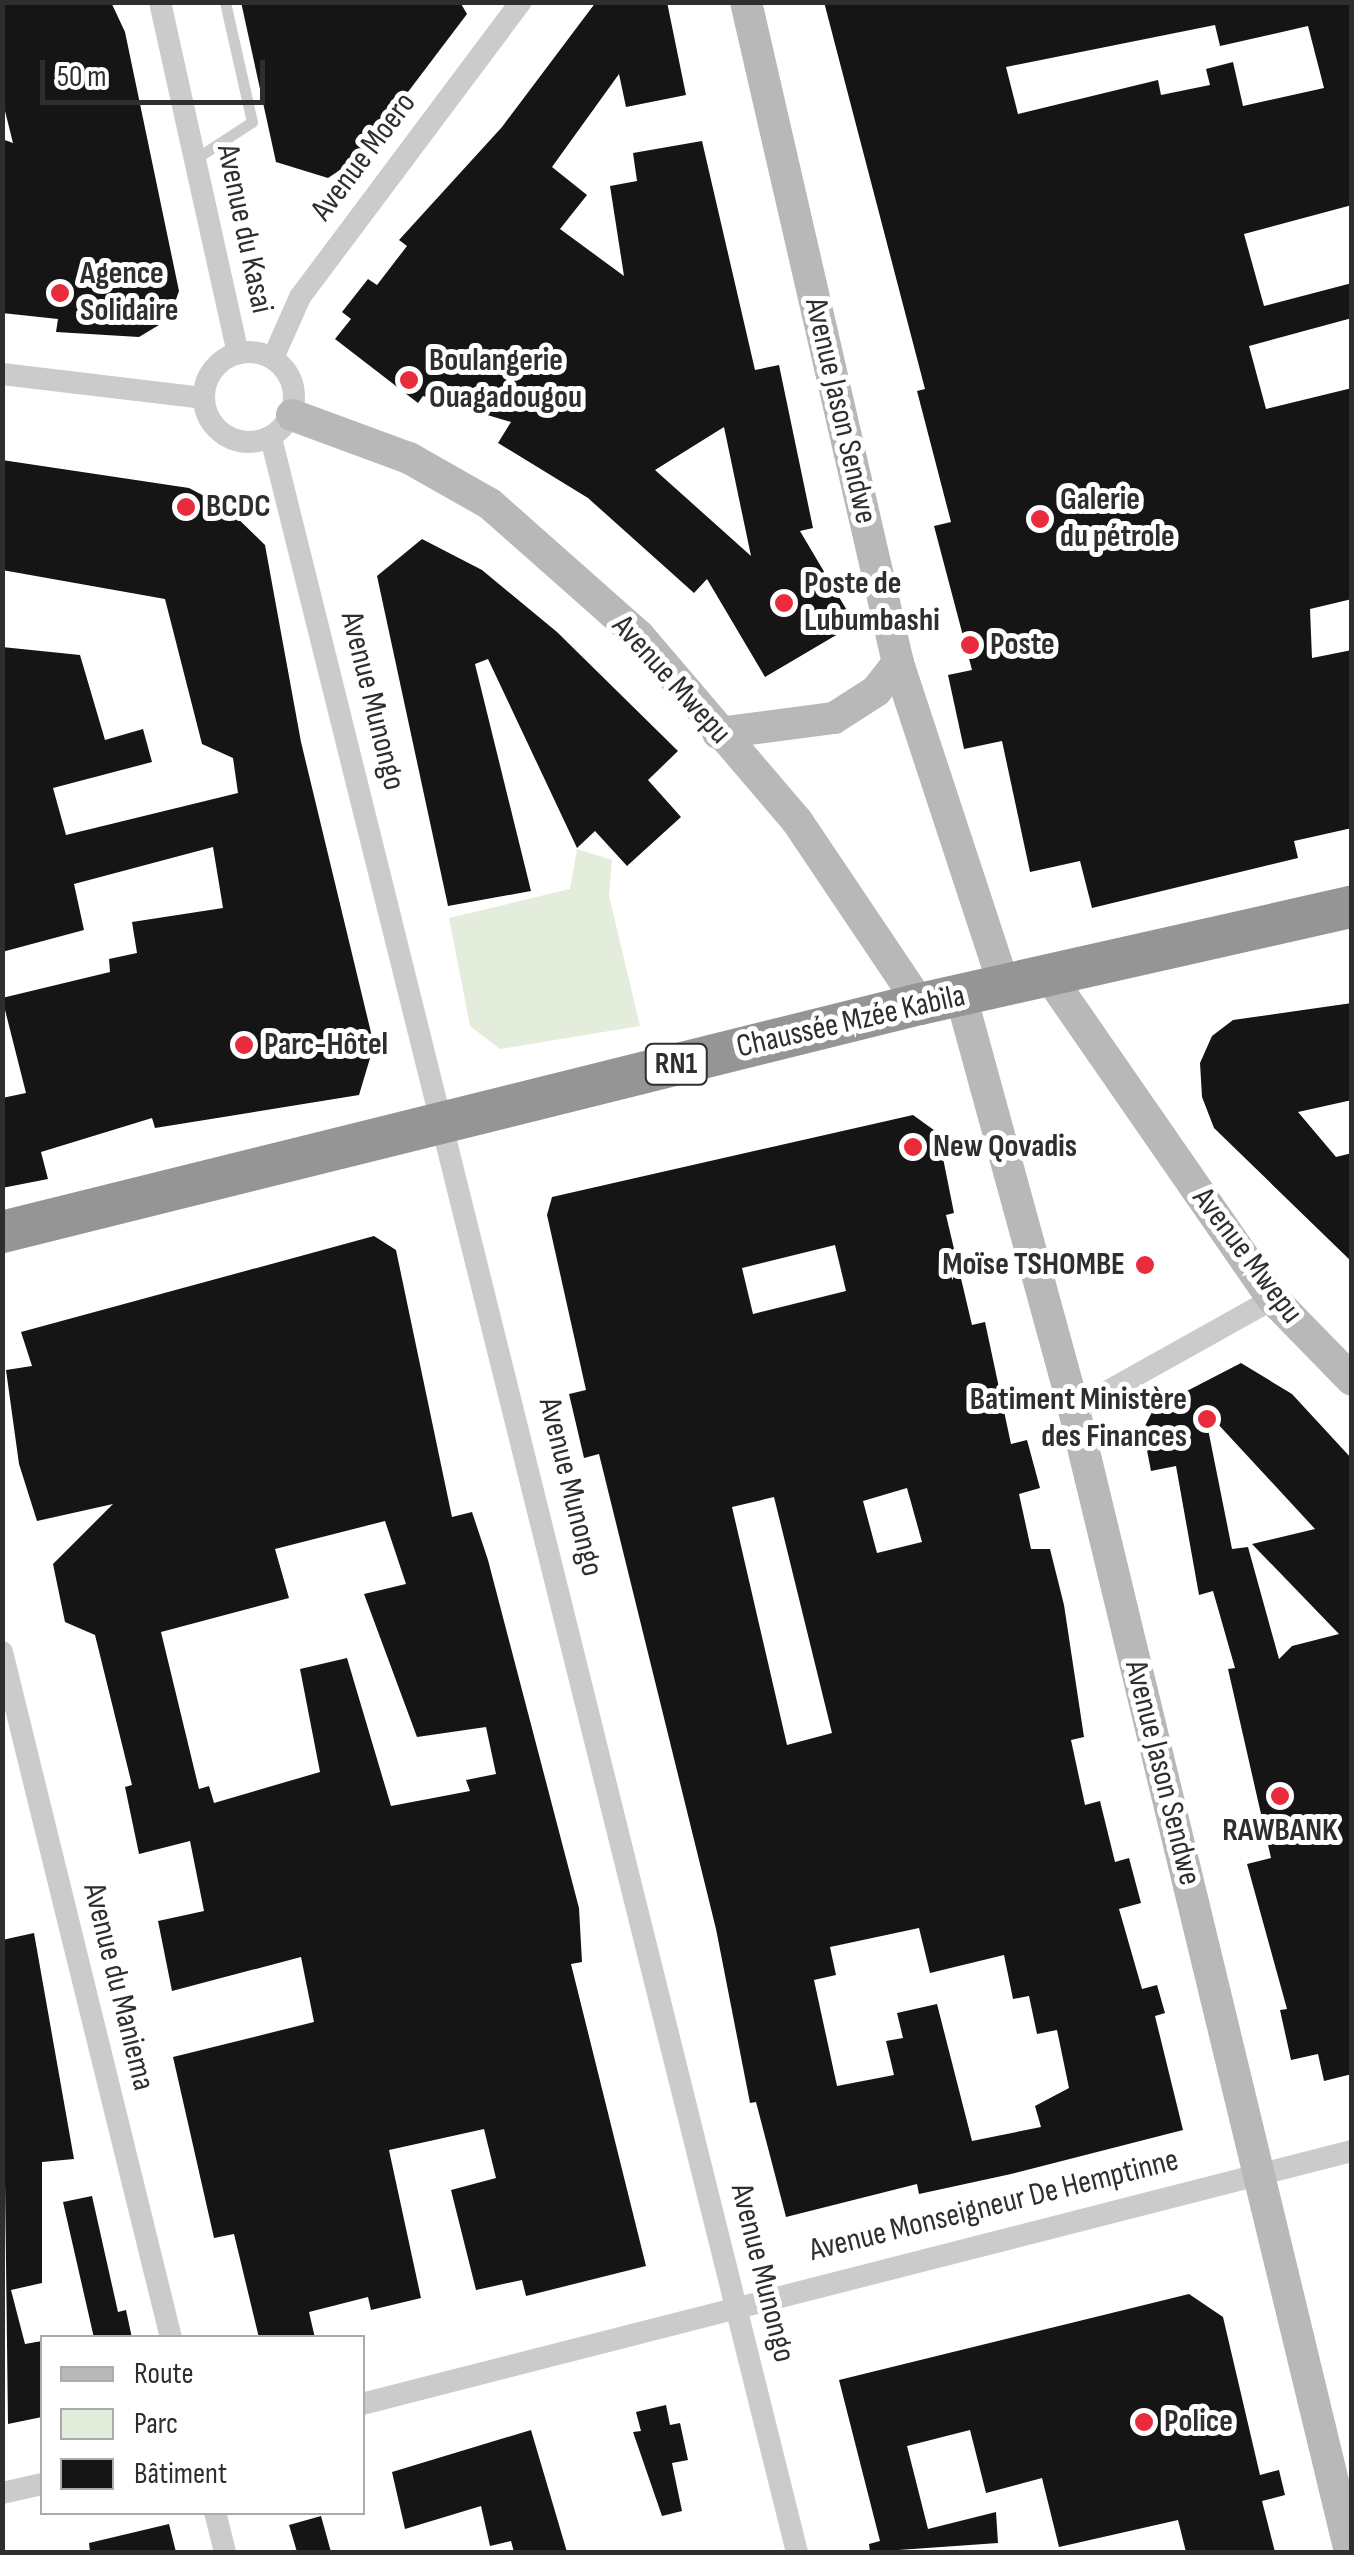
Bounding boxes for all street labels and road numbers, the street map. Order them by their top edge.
street label: Avenue Moero [303,85,425,229]
street label: Avenue du Kasai [207,141,281,317]
street label: Avenue Jason Sendwe [795,295,885,527]
street label: Avenue Munongo [331,608,413,794]
street label: Avenue Mwepu [603,608,739,752]
street label: Chaussée Mzée Kabila [733,977,969,1067]
road number: RN1 [644,1039,708,1089]
street label: Avenue Mwepu [1184,1181,1310,1331]
street label: Avenue Munongo [529,1394,611,1580]
street label: Avenue Jason Sendwe [1116,1657,1208,1889]
street label: Avenue du Maniema [74,1880,162,2094]
street label: Avenue Monseigneur De Hemptinne [805,2142,1183,2270]
street label: Avenue Munongo [721,2180,803,2366]

